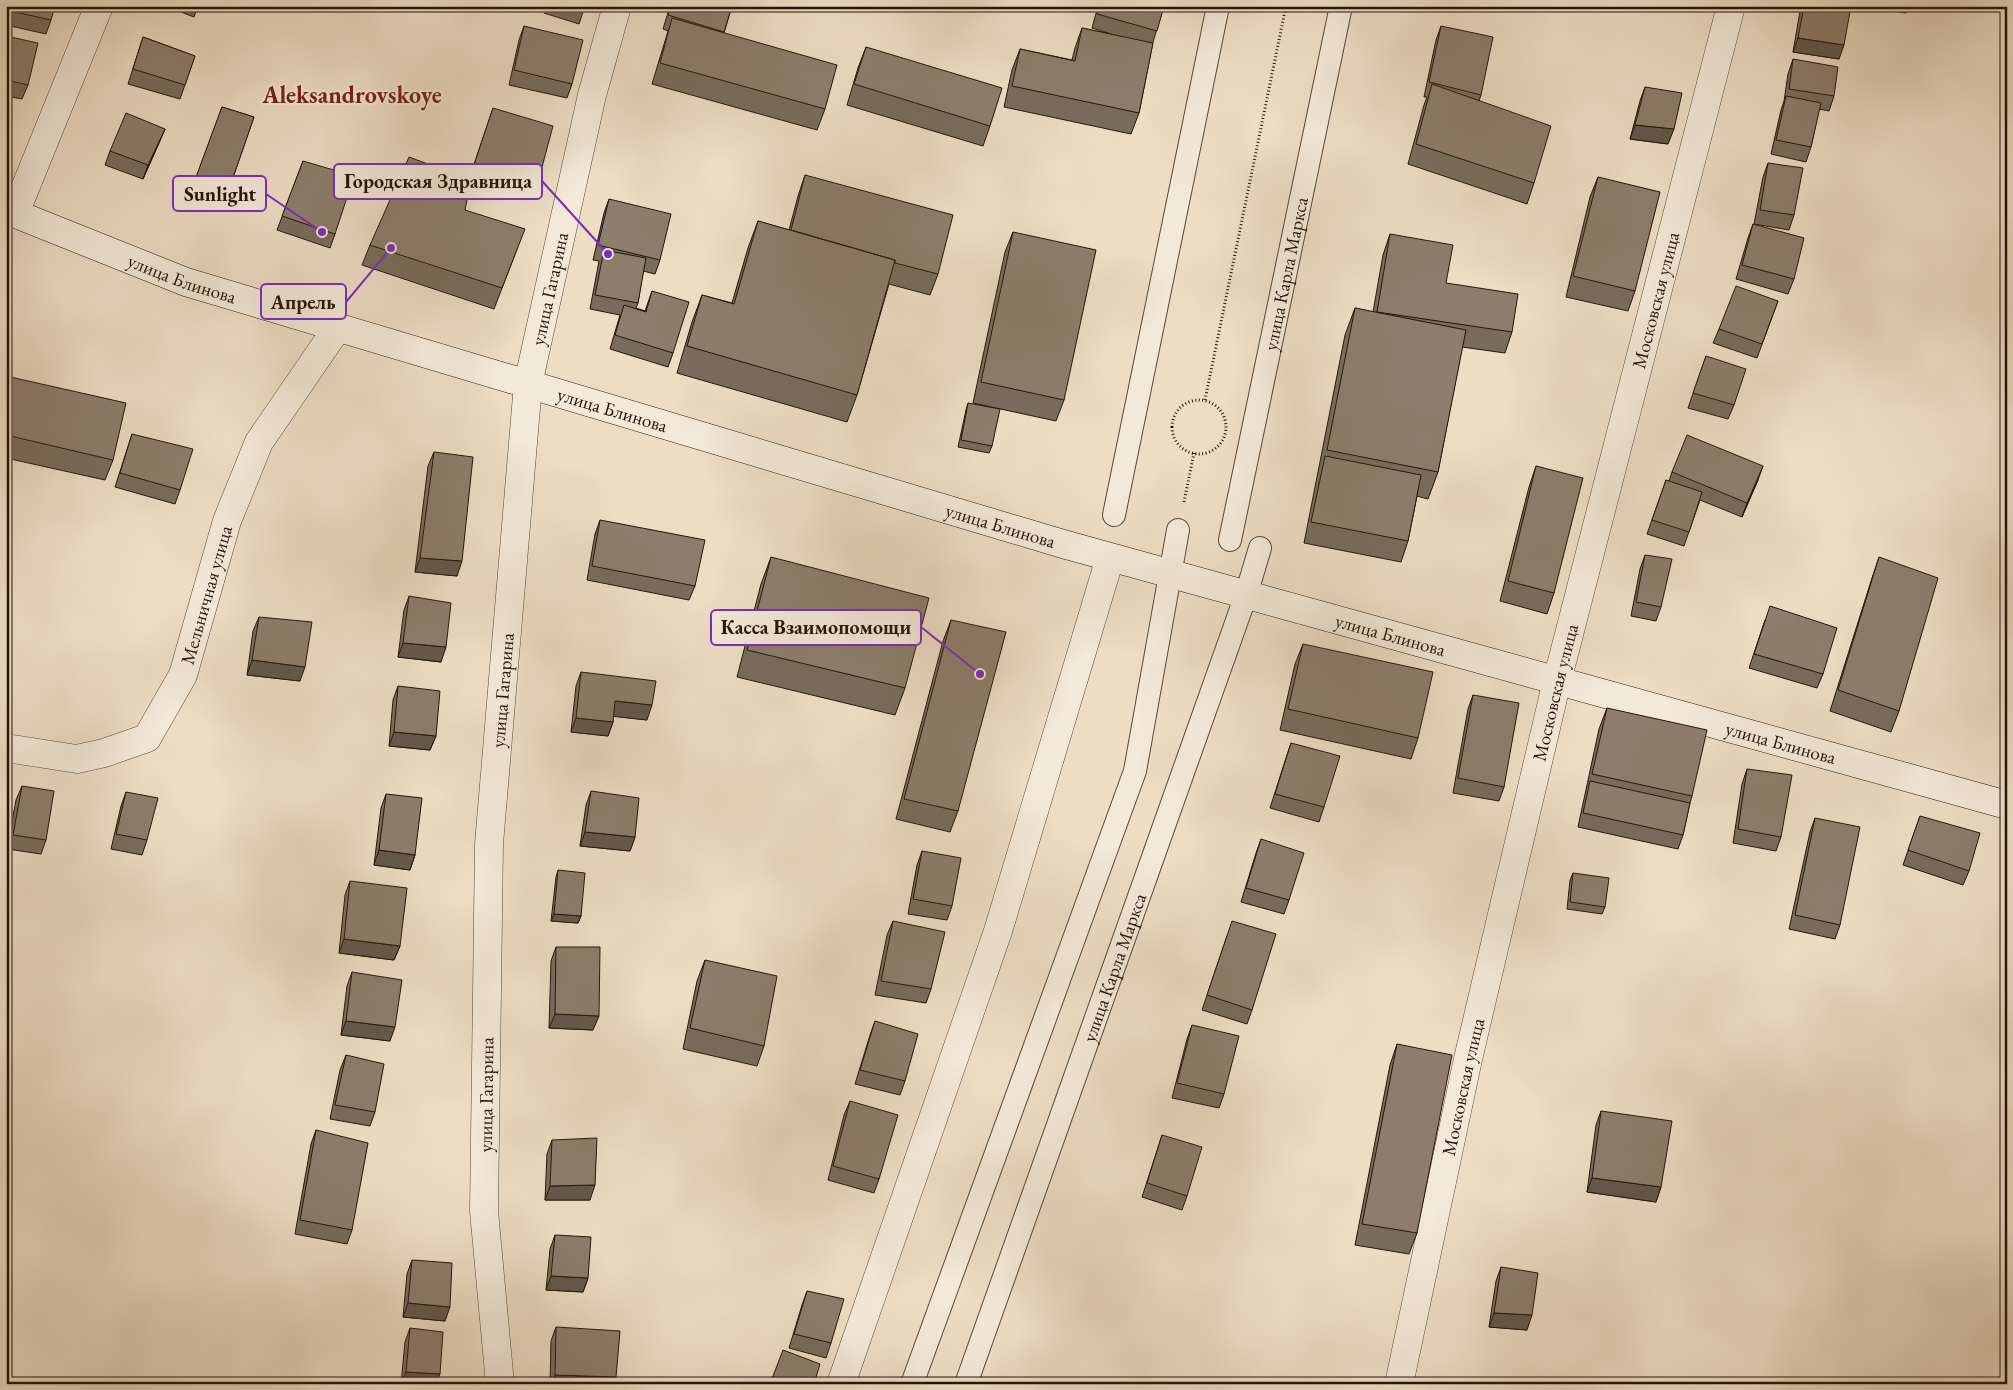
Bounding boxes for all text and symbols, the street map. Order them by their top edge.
district label: Aleksandrovskoye [261,79,442,111]
callout: Городская Здравница [334,164,542,199]
text: Городская Здравница [344,168,532,194]
callout: Sunlight [173,176,266,211]
text: Sunlight [184,181,257,207]
street label: улица Карла Маркса [1258,194,1314,353]
street label: улица Гагарина [525,229,574,348]
street label: Московская улица [1626,229,1685,371]
street label: улица Блинова [124,248,240,309]
callout: Апрель [261,284,346,319]
text: Апрель [270,289,335,315]
street label: улица Блинова [554,382,671,438]
street label: улица Блинова [942,498,1059,554]
street label: Мельничная улица [175,522,238,667]
street label: улица Блинова [1332,608,1449,662]
callout: Касса Взаимопомощи [711,610,921,645]
text: Касса Взаимопомощи [721,614,911,640]
street label: Московская улица [1527,621,1584,764]
street label: улица Гагарина [485,631,520,749]
street label: улица Блинова [1723,716,1839,770]
street label: улица Карла Маркса [1076,889,1152,1045]
street label: Московская улица [1436,1015,1490,1158]
street label: улица Гагарина [473,1037,499,1153]

